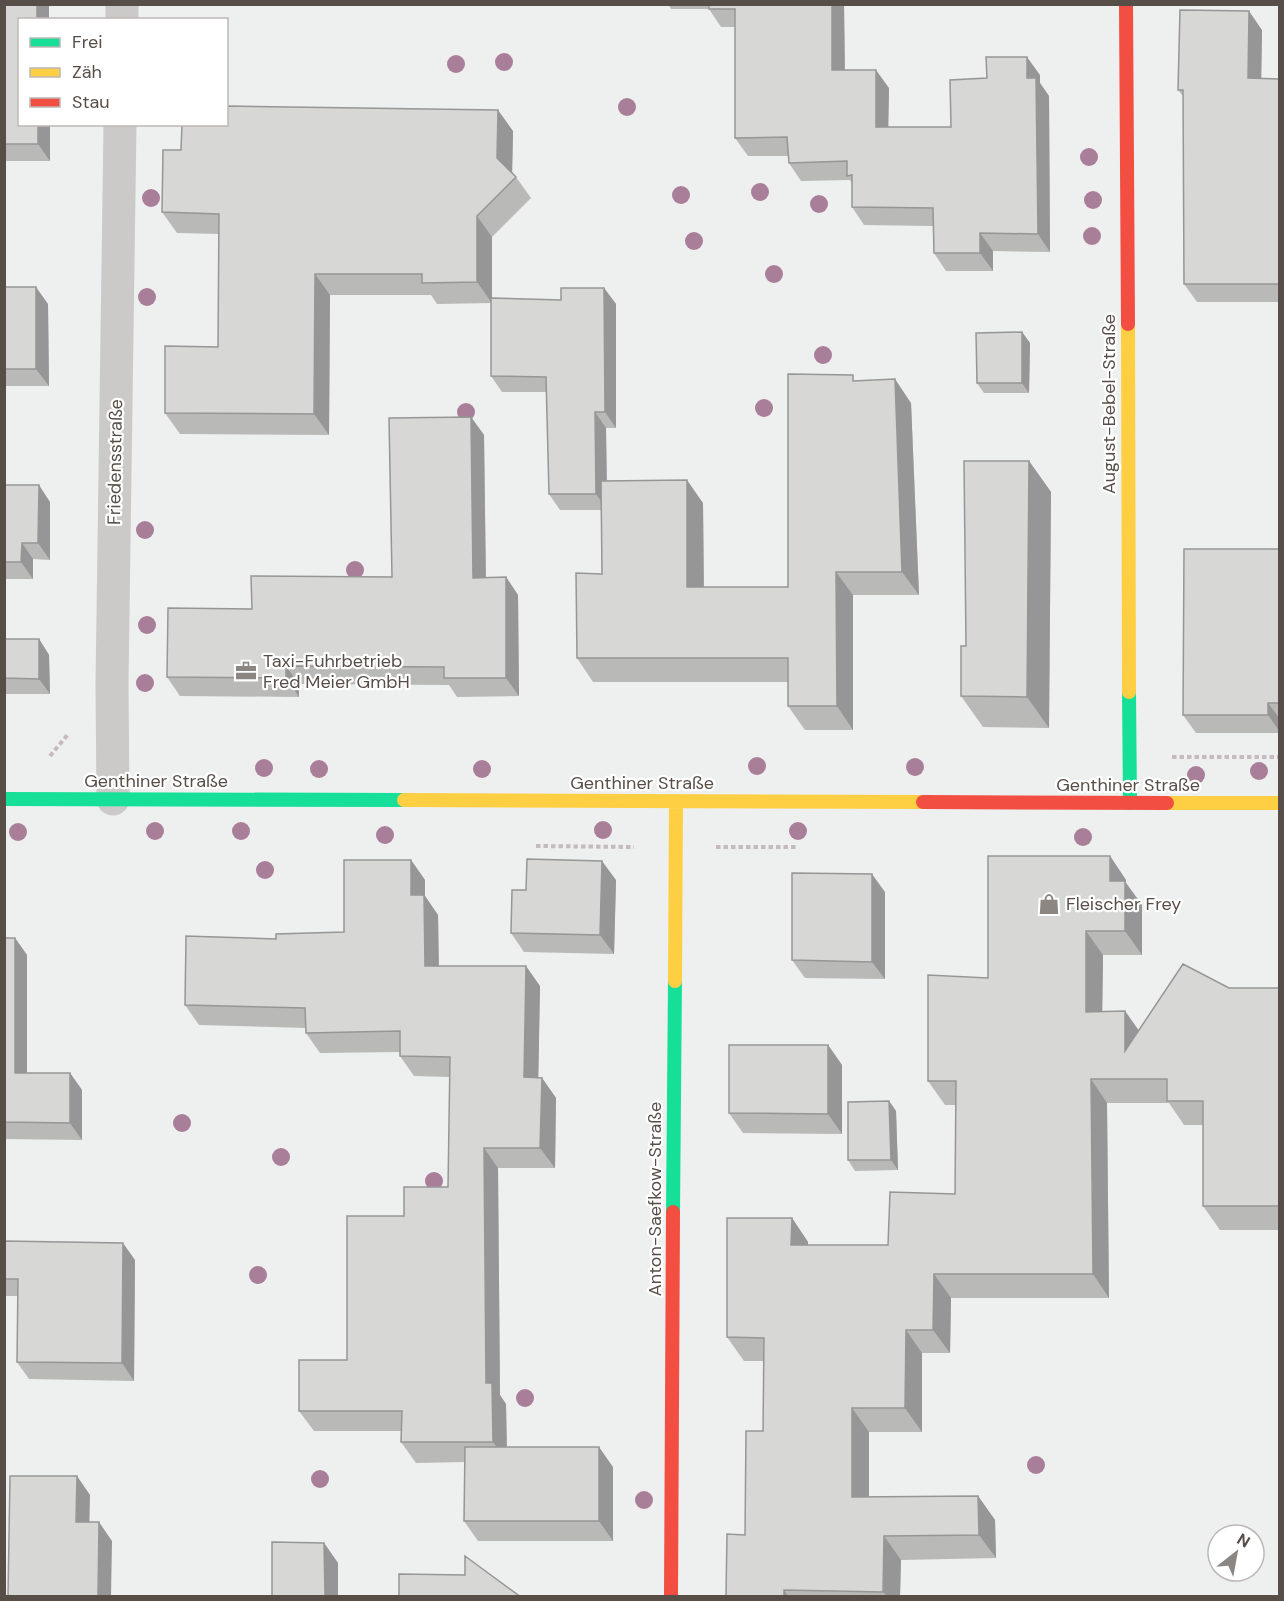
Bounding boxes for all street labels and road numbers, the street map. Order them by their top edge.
street label: August-Bebel-Straße [1097,314,1121,494]
street label: Friedensstraße [102,399,128,525]
street label: Genthiner Straße [84,769,228,793]
street label: Genthiner Straße [570,771,714,795]
street label: Genthiner Straße [1056,773,1200,797]
street label: Anton-Saefkow-Straße [643,1102,667,1296]

